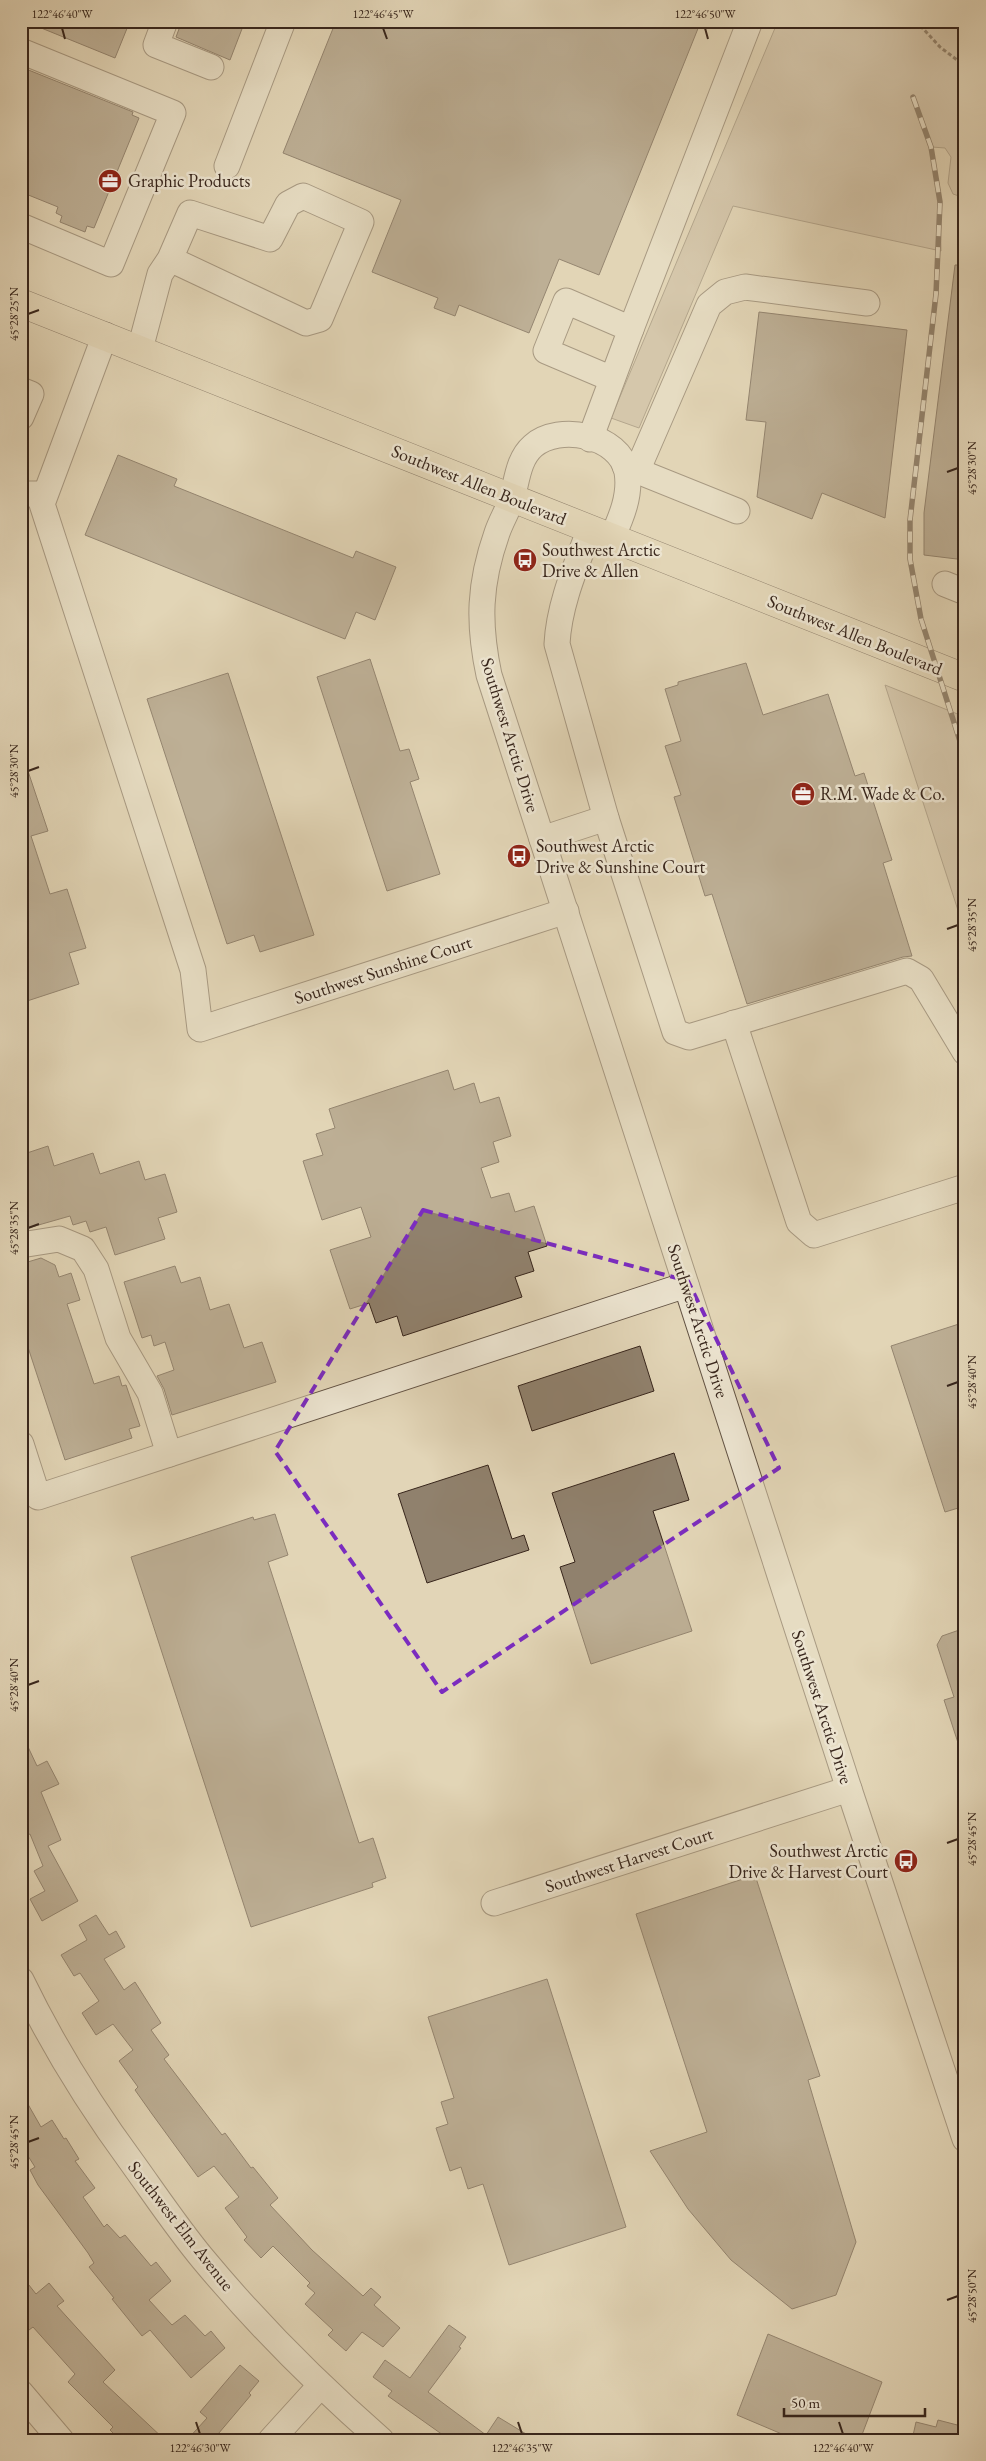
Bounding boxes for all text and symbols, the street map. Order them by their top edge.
text: 122°46'40"W [31,6,94,22]
text: 122°46'45"W [352,6,415,22]
text: 122°46'50"W [674,6,737,22]
office icon: Graphic Products [97,168,123,194]
place label: Graphic Products [128,169,250,192]
text: 45°28'25"N [6,287,22,341]
street label: Southwest Allen Boulevard [388,439,571,530]
text: 45°28'30"N [964,441,980,495]
place label: Southwest Arctic Drive & Allen [542,538,660,582]
bus stop icon: Southwest Arctic Drive & Allen [512,547,538,573]
street label: Southwest Allen Boulevard [764,589,947,680]
street label: Southwest Arctic Drive [476,655,545,815]
text: 45°28'30"N [6,744,22,798]
office icon: R.M. Wade & Co. [790,781,816,807]
place label: R.M. Wade & Co. [820,782,945,805]
place label: Southwest Arctic Drive & Sunshine Court [536,834,705,878]
bus stop icon: Southwest Arctic Drive & Sunshine Court [506,843,532,869]
text: 45°28'35"N [964,898,980,952]
street label: Southwest Sunshine Court [291,930,475,1009]
text: 45°28'35"N [6,1201,22,1255]
street label: Southwest Arctic Drive [663,1241,734,1401]
text: 45°28'40"N [964,1355,980,1409]
street label: Southwest Arctic Drive [787,1627,858,1787]
text: 45°28'40"N [6,1658,22,1712]
text: 45°28'45"N [964,1812,980,1866]
street label: Southwest Harvest Court [542,1821,716,1898]
place label: Southwest Arctic Drive & Harvest Court [729,1839,888,1883]
bus stop icon: Southwest Arctic Drive & Harvest Court [893,1848,919,1874]
text: 45°28'45"N [6,2115,22,2169]
street label: Southwest Elm Avenue [123,2156,239,2295]
text: 45°28'50"N [964,2269,980,2323]
scale bar [784,2386,925,2418]
text: 50 m [791,2393,820,2412]
text: 122°46'30"W [169,2440,232,2456]
text: 122°46'35"W [491,2440,554,2456]
text: 122°46'40"W [812,2440,875,2456]

